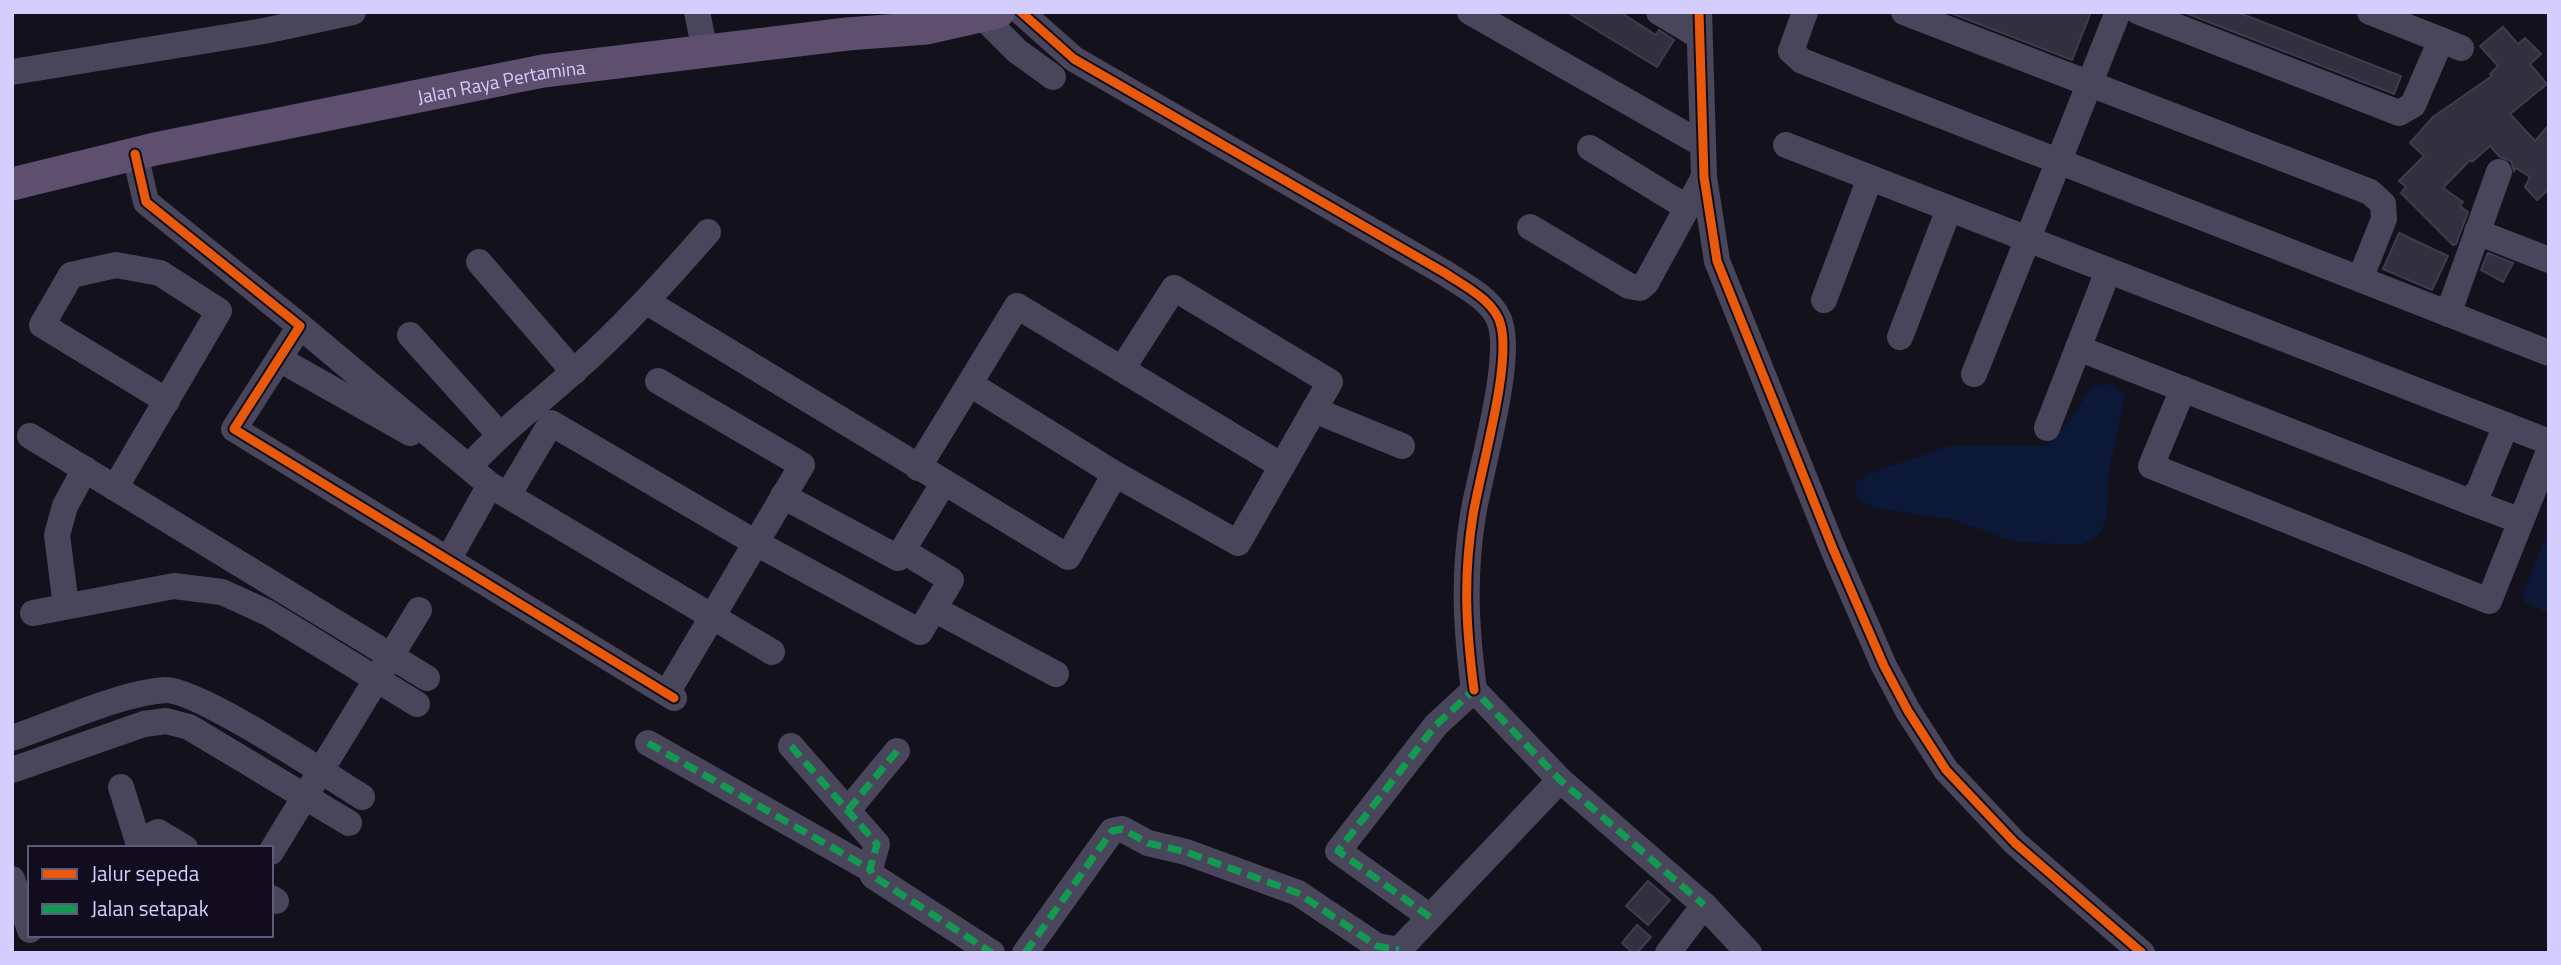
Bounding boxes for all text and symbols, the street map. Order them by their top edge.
street label: Jalan Raya Pertamina [414,51,587,111]
legend [28,846,273,937]
text: Jalur sepeda [91,857,200,889]
text: Jalan setapak [91,892,209,924]

